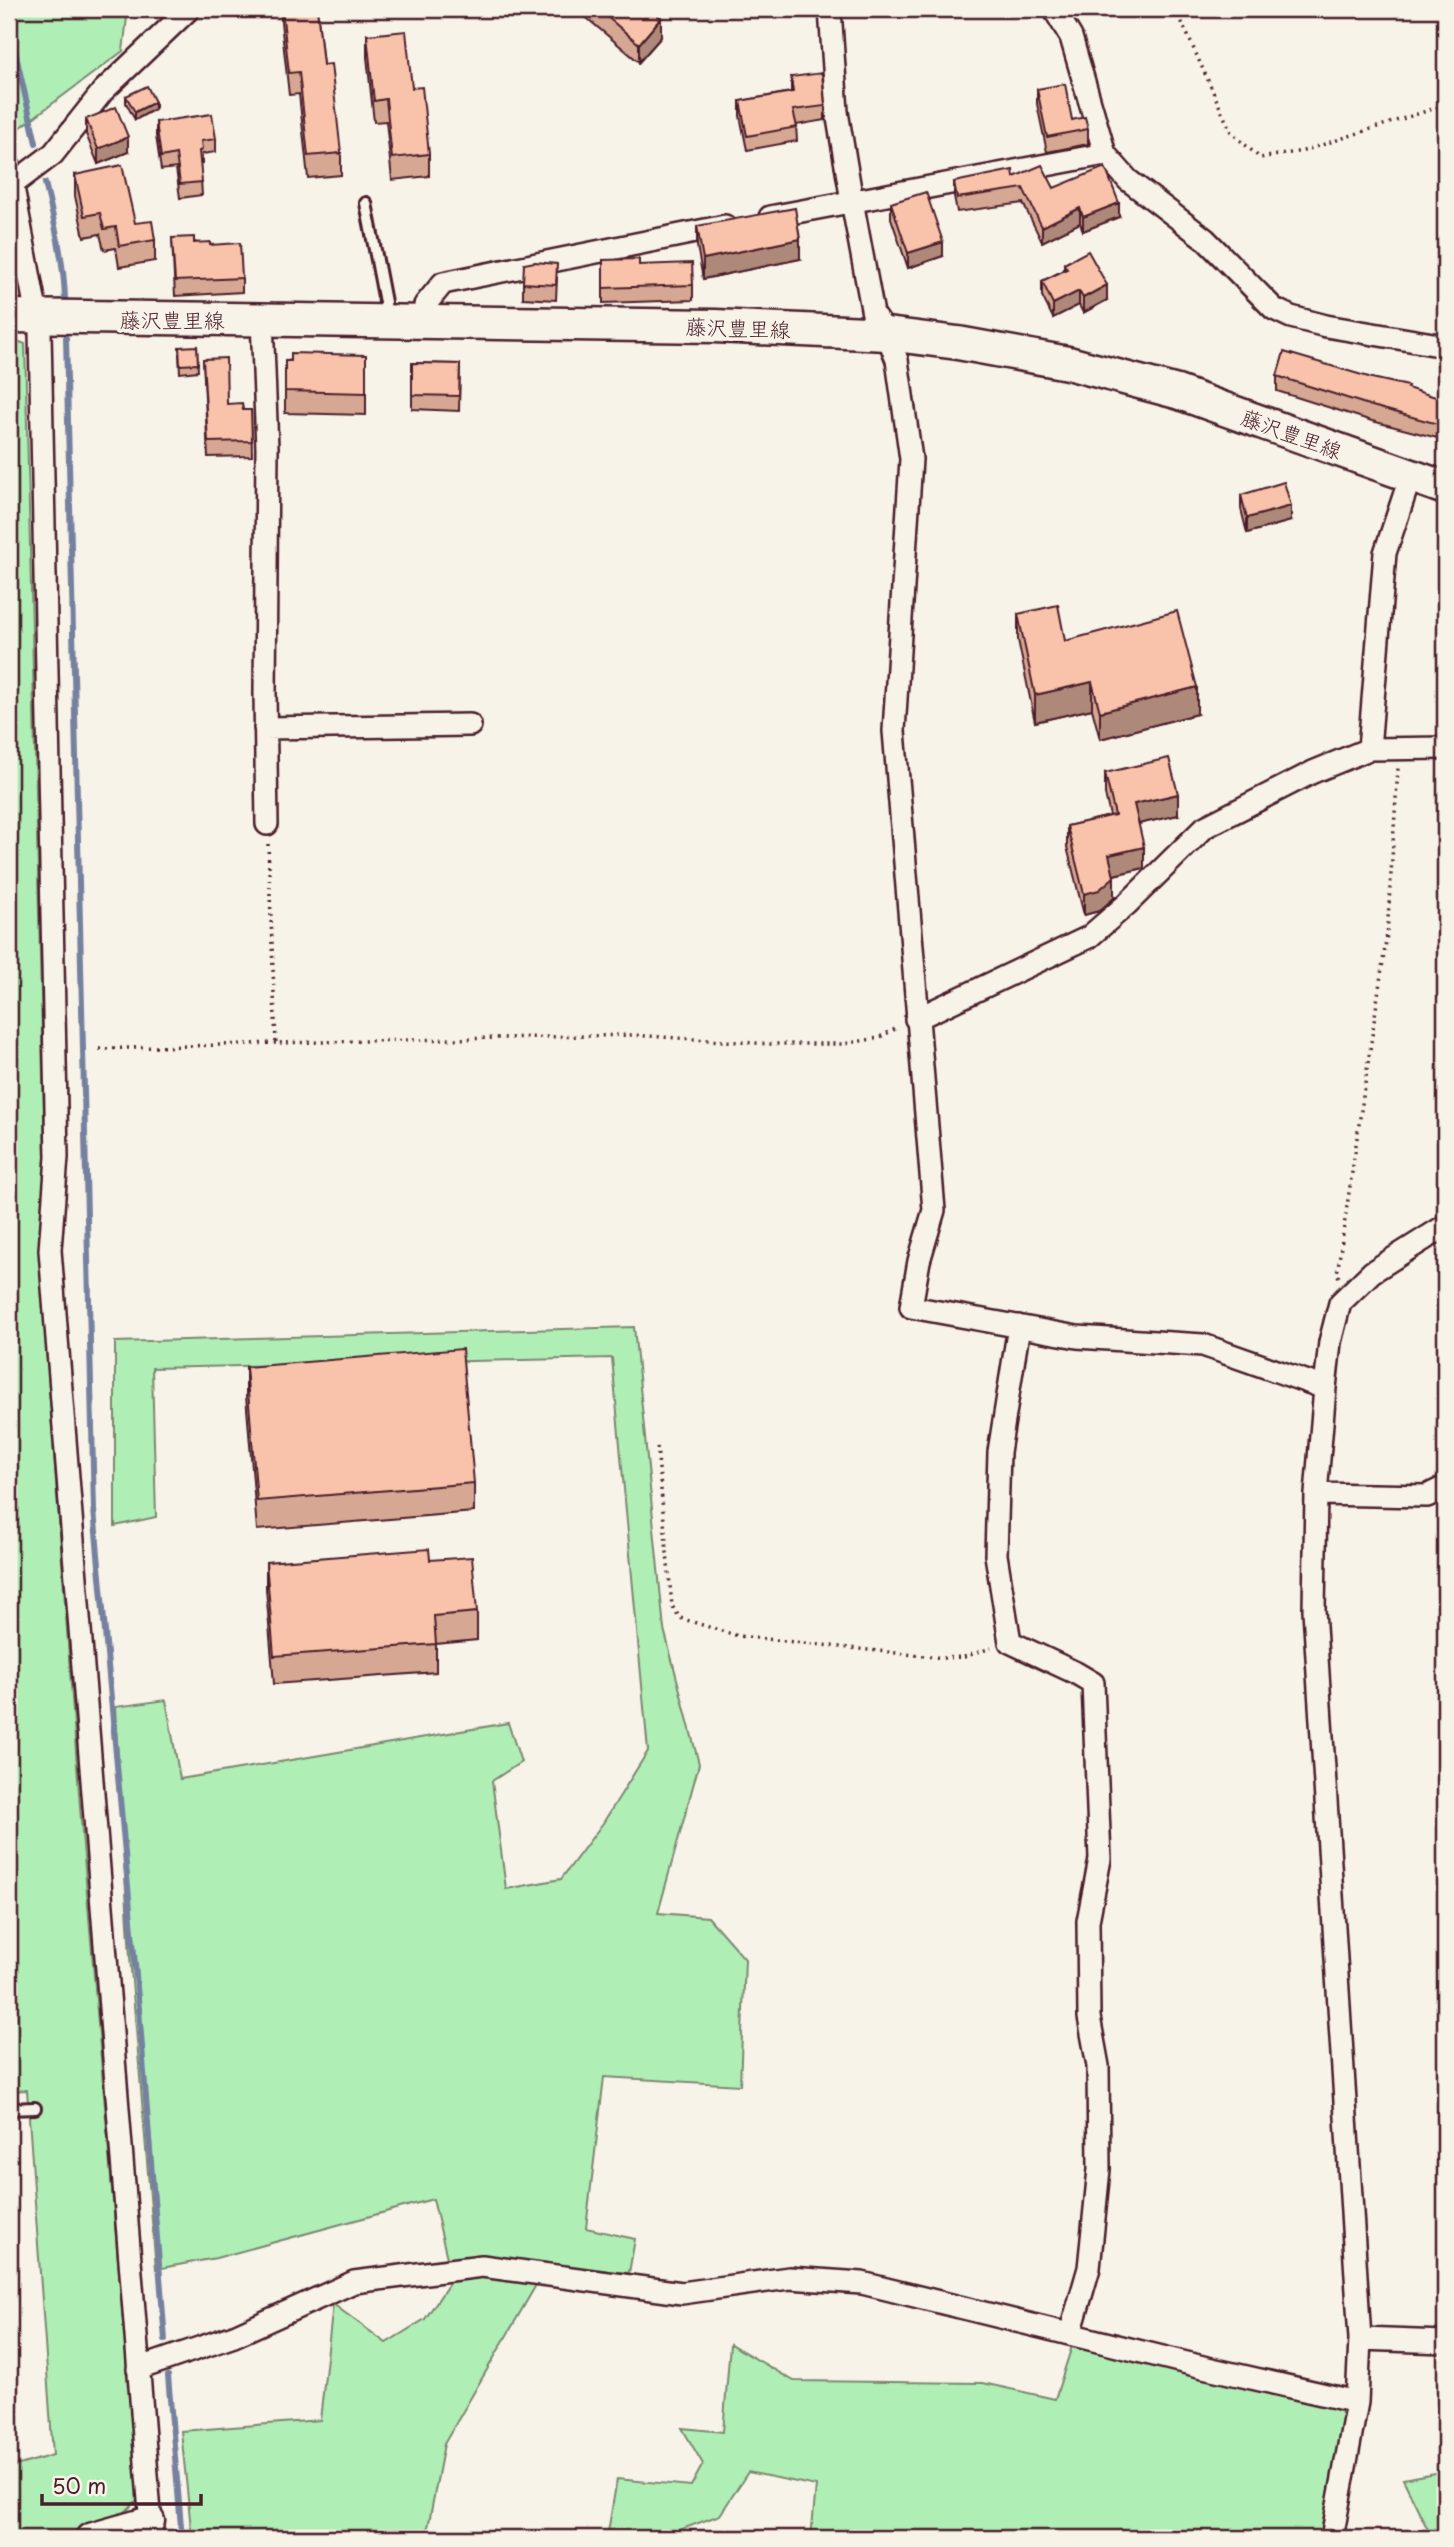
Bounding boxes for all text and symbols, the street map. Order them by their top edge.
street label: 藤沢豊里線 [120,303,225,335]
street label: 藤沢豊里線 [685,309,791,345]
street label: 藤沢豊里線 [1237,400,1347,466]
scale bar [42,2463,201,2507]
text: 50 m [52,2469,106,2501]

